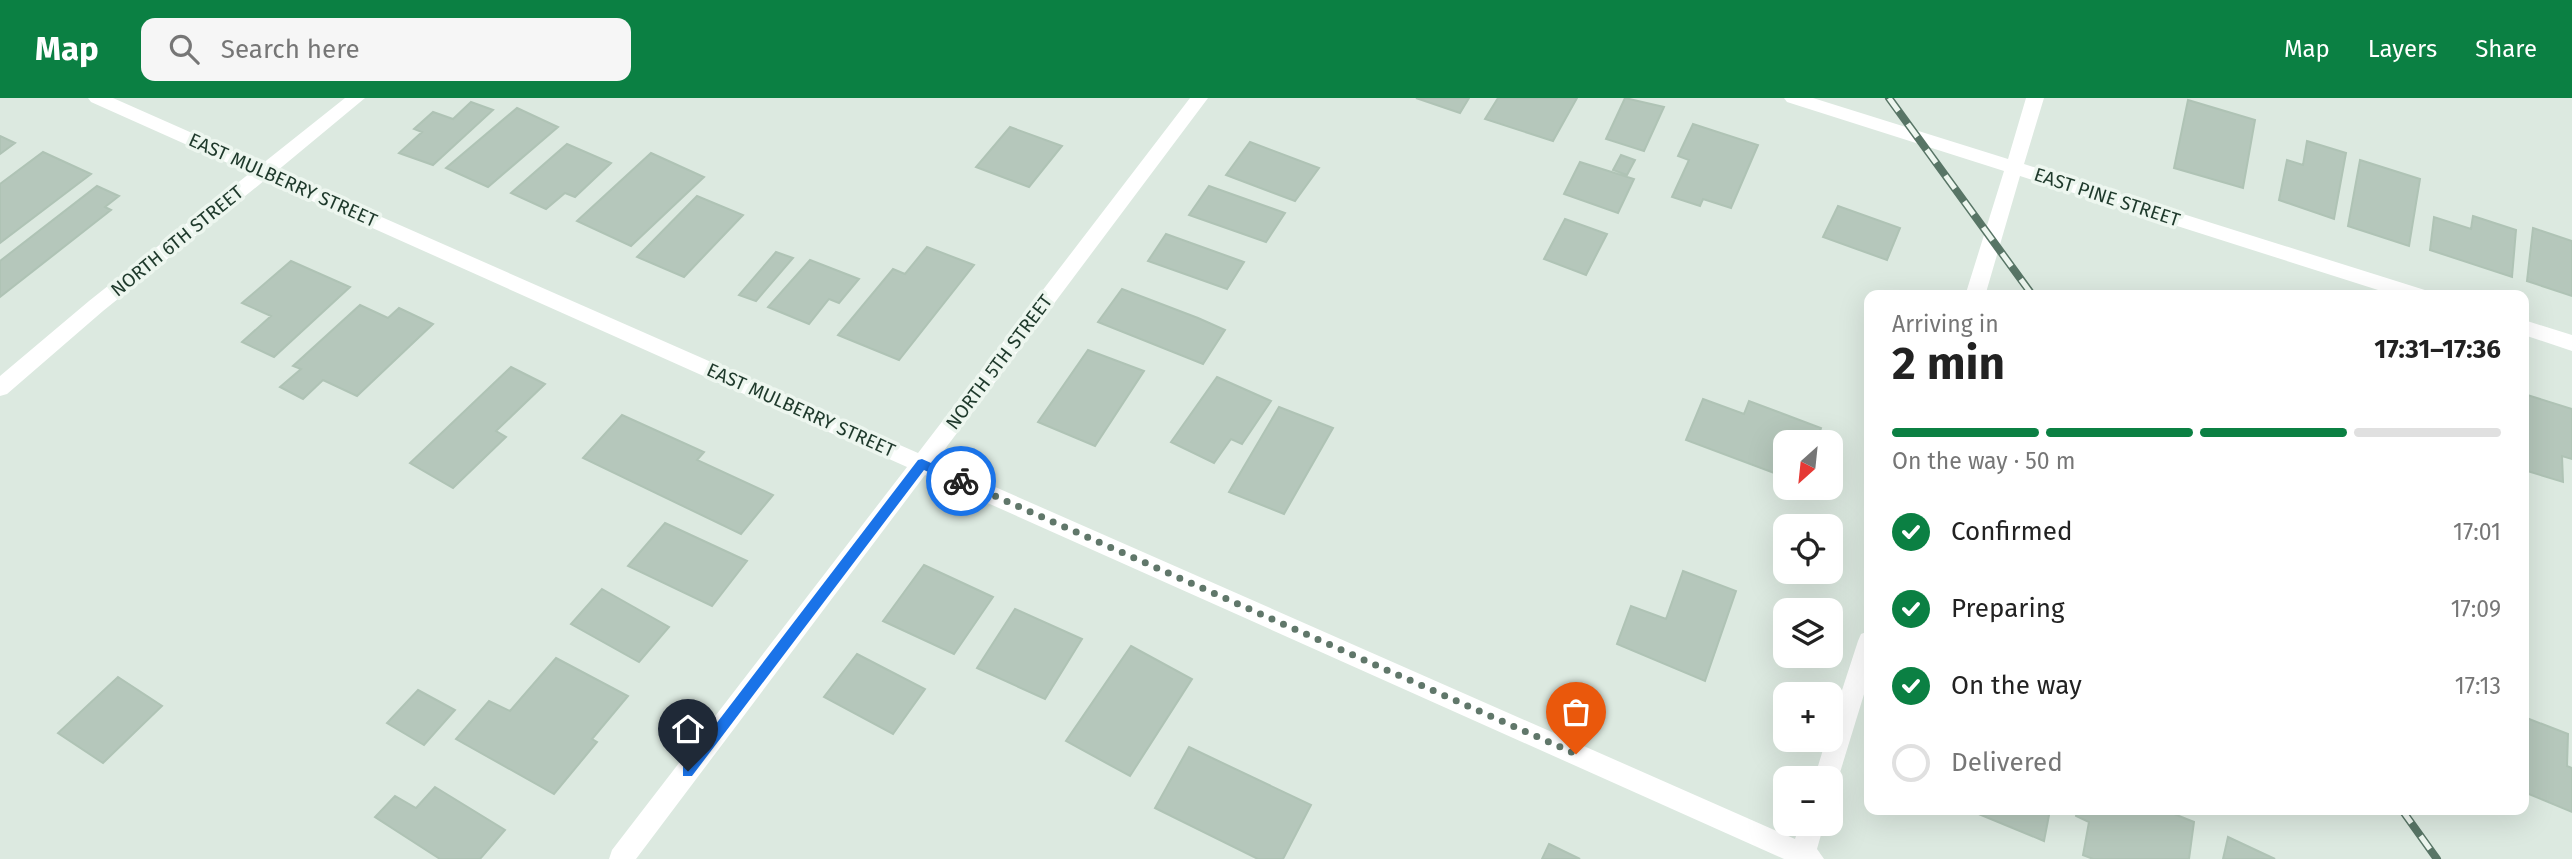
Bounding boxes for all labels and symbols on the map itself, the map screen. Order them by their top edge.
street label: EAST MULBERRY STREET [185,128,381,232]
street label: EAST PINE STREET [2031,163,2183,231]
street label: NORTH 6TH STREET [106,181,248,301]
street label: NORTH 5TH STREET [941,290,1057,434]
street label: EAST MULBERRY STREET [703,358,899,462]
north arrow [1773,430,1843,500]
courier [926,446,996,516]
pin [1546,682,1606,754]
pin [658,699,718,771]

